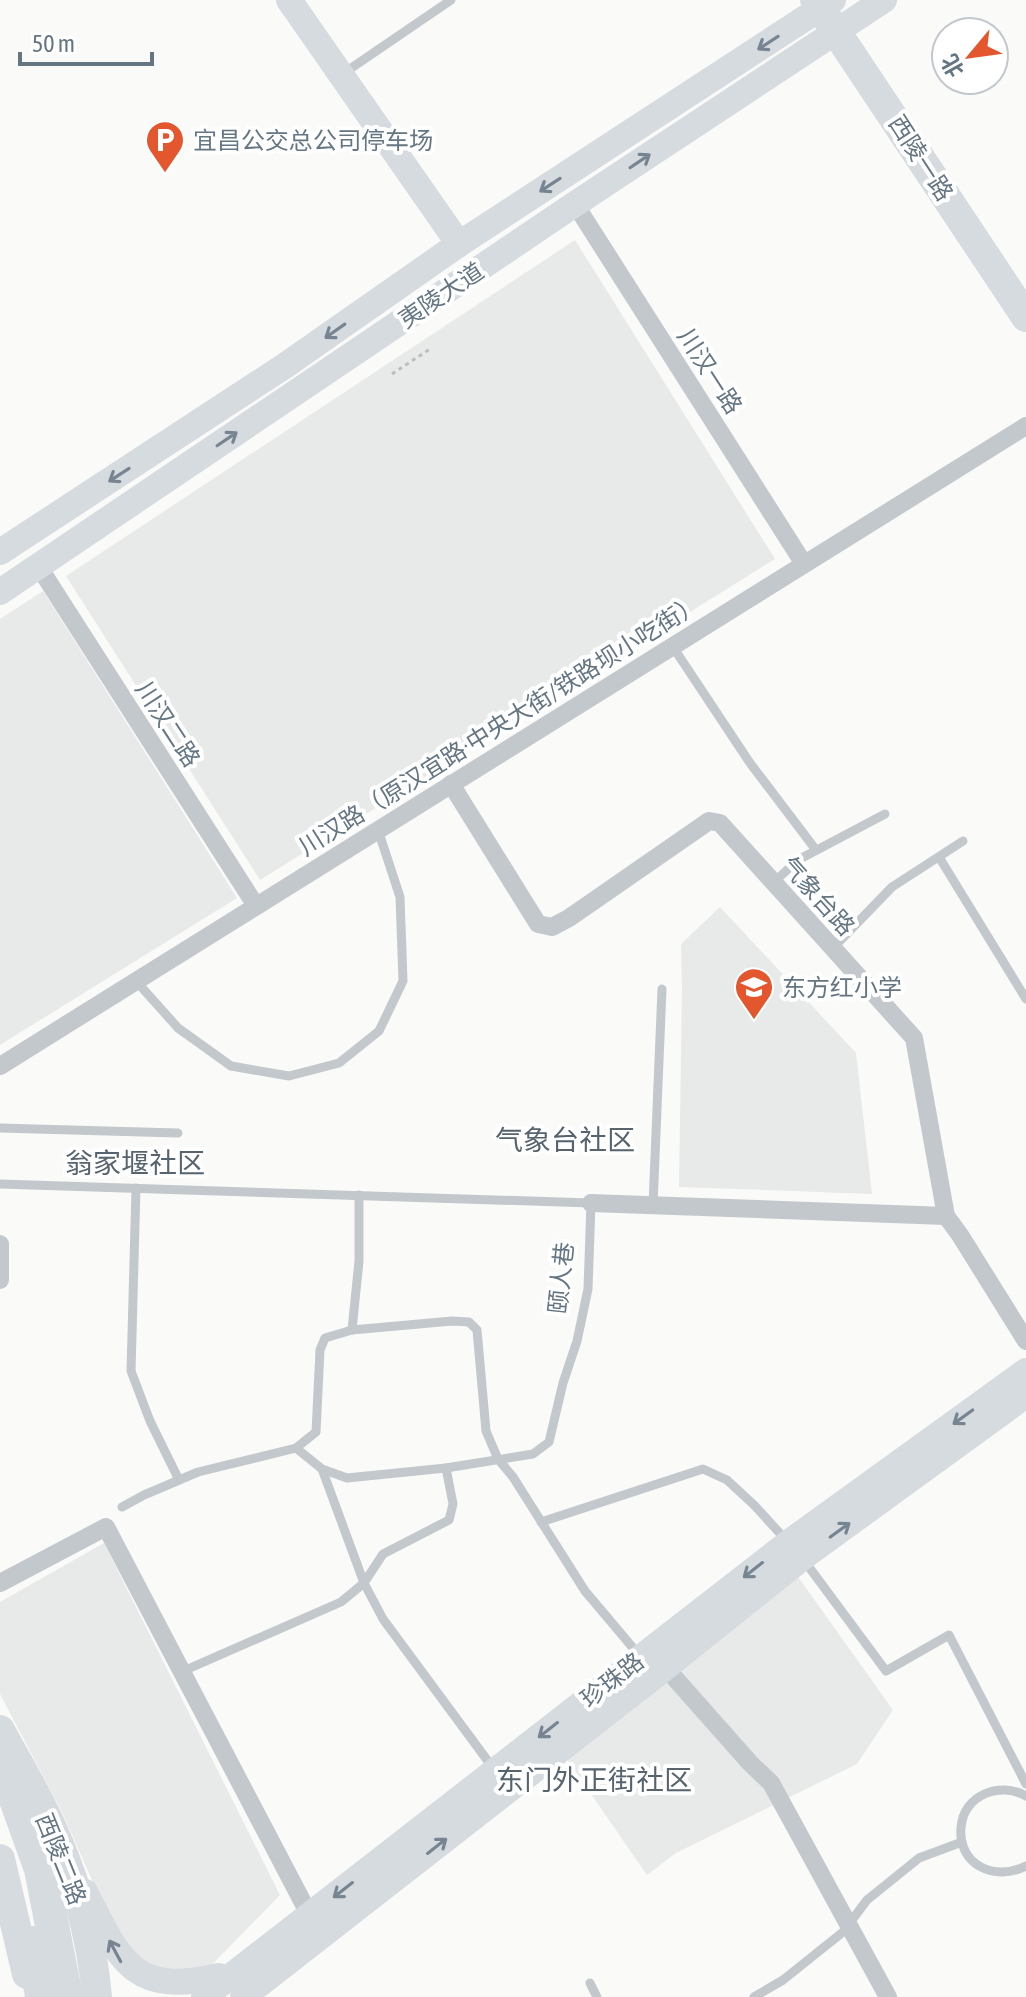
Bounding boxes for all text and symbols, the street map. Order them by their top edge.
scale bar [20,16,152,66]
north arrow [930,16,1010,96]
text: 50 m [32,30,75,57]
one-way arrow [757,35,780,51]
text: 北 [936,50,969,82]
street label: 西陵一路 [884,110,958,206]
parking icon: 宜昌公交总公司停车场 [144,119,186,174]
place label: 宜昌公交总公司停车场 [193,127,433,154]
one-way arrow [628,153,650,169]
one-way arrow [539,177,562,193]
street label: 夷陵大道 [394,257,488,333]
one-way arrow [325,323,347,339]
street label: 川汉一路 [673,323,747,419]
one-way arrow [216,431,238,448]
one-way arrow [108,467,130,483]
street label: 川汉路（原汉宜路·中央大街/铁路坝小吃街） [294,589,706,861]
street label: 川汉二路 [131,676,205,772]
street label: 气象台路 [776,851,860,941]
school or university icon: 东方红小学 [733,966,775,1021]
place label: 东方红小学 [782,974,902,1001]
district label: 气象台社区 [495,1124,635,1156]
district label: 翁家堰社区 [65,1147,205,1179]
street label: 颐人巷 [544,1241,578,1315]
one-way arrow [952,1408,974,1425]
one-way arrow [829,1522,851,1538]
one-way arrow [743,1562,764,1579]
street label: 珍珠路 [575,1647,649,1713]
one-way arrow [538,1722,559,1739]
district label: 东门外正街社区 [496,1764,692,1796]
street label: 西陵二路 [31,1809,91,1909]
one-way arrow [426,1837,447,1854]
one-way arrow [333,1881,354,1899]
one-way arrow [107,1940,123,1964]

